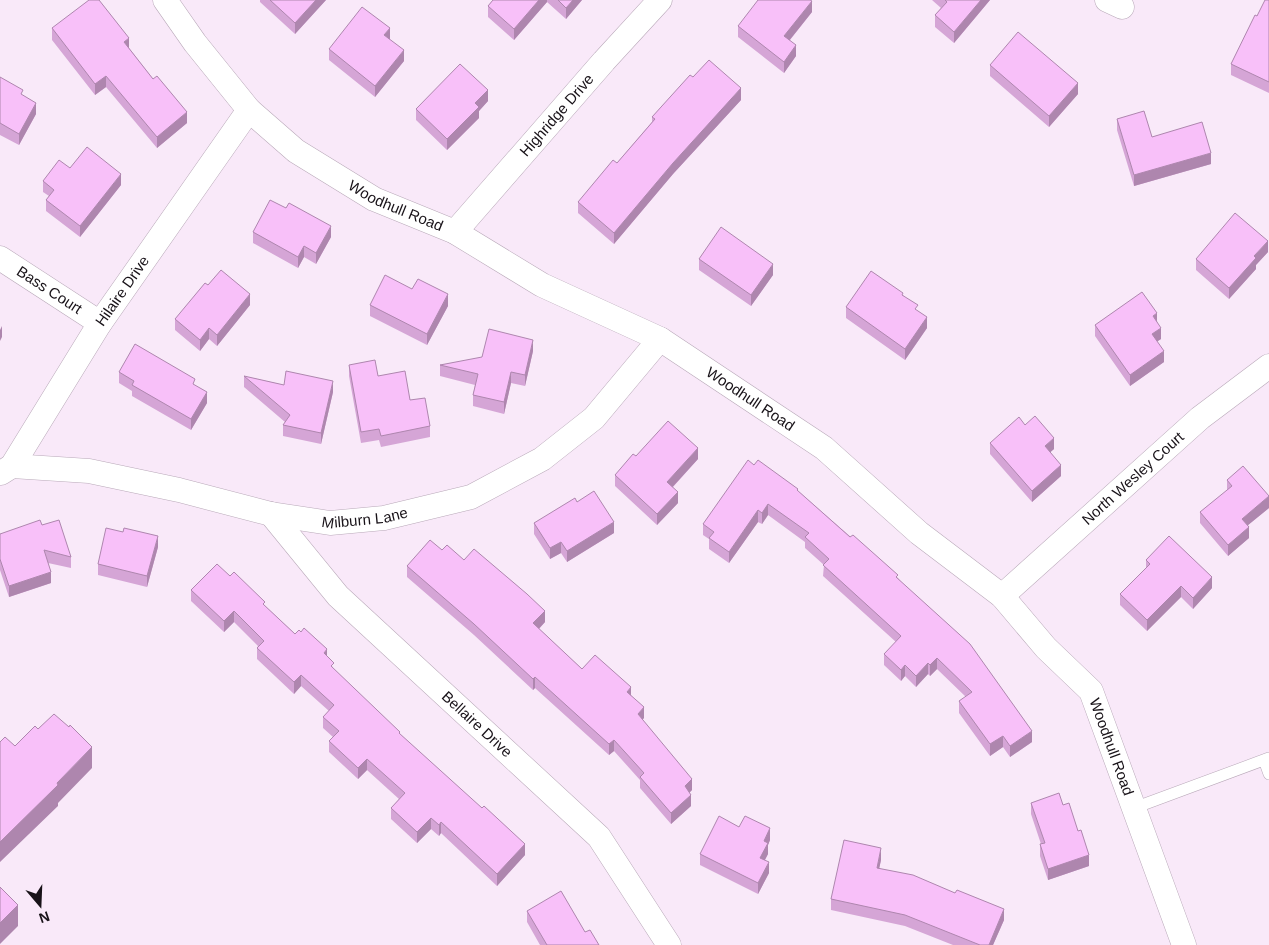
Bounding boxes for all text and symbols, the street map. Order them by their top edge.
street label: Highridge Drive [516,70,597,159]
street label: Woodhull Road [345,176,446,234]
street label: Hilaire Drive [92,252,152,329]
street label: Bass Court [14,262,86,318]
street label: Woodhull Road [703,363,798,434]
street label: North Wesley Court [1078,427,1187,528]
street label: Milburn Lane [321,504,409,532]
street label: Bellaire Drive [439,687,516,760]
street label: Woodhull Road [1086,696,1138,798]
north arrow [15,880,65,930]
text: N [37,908,52,927]

